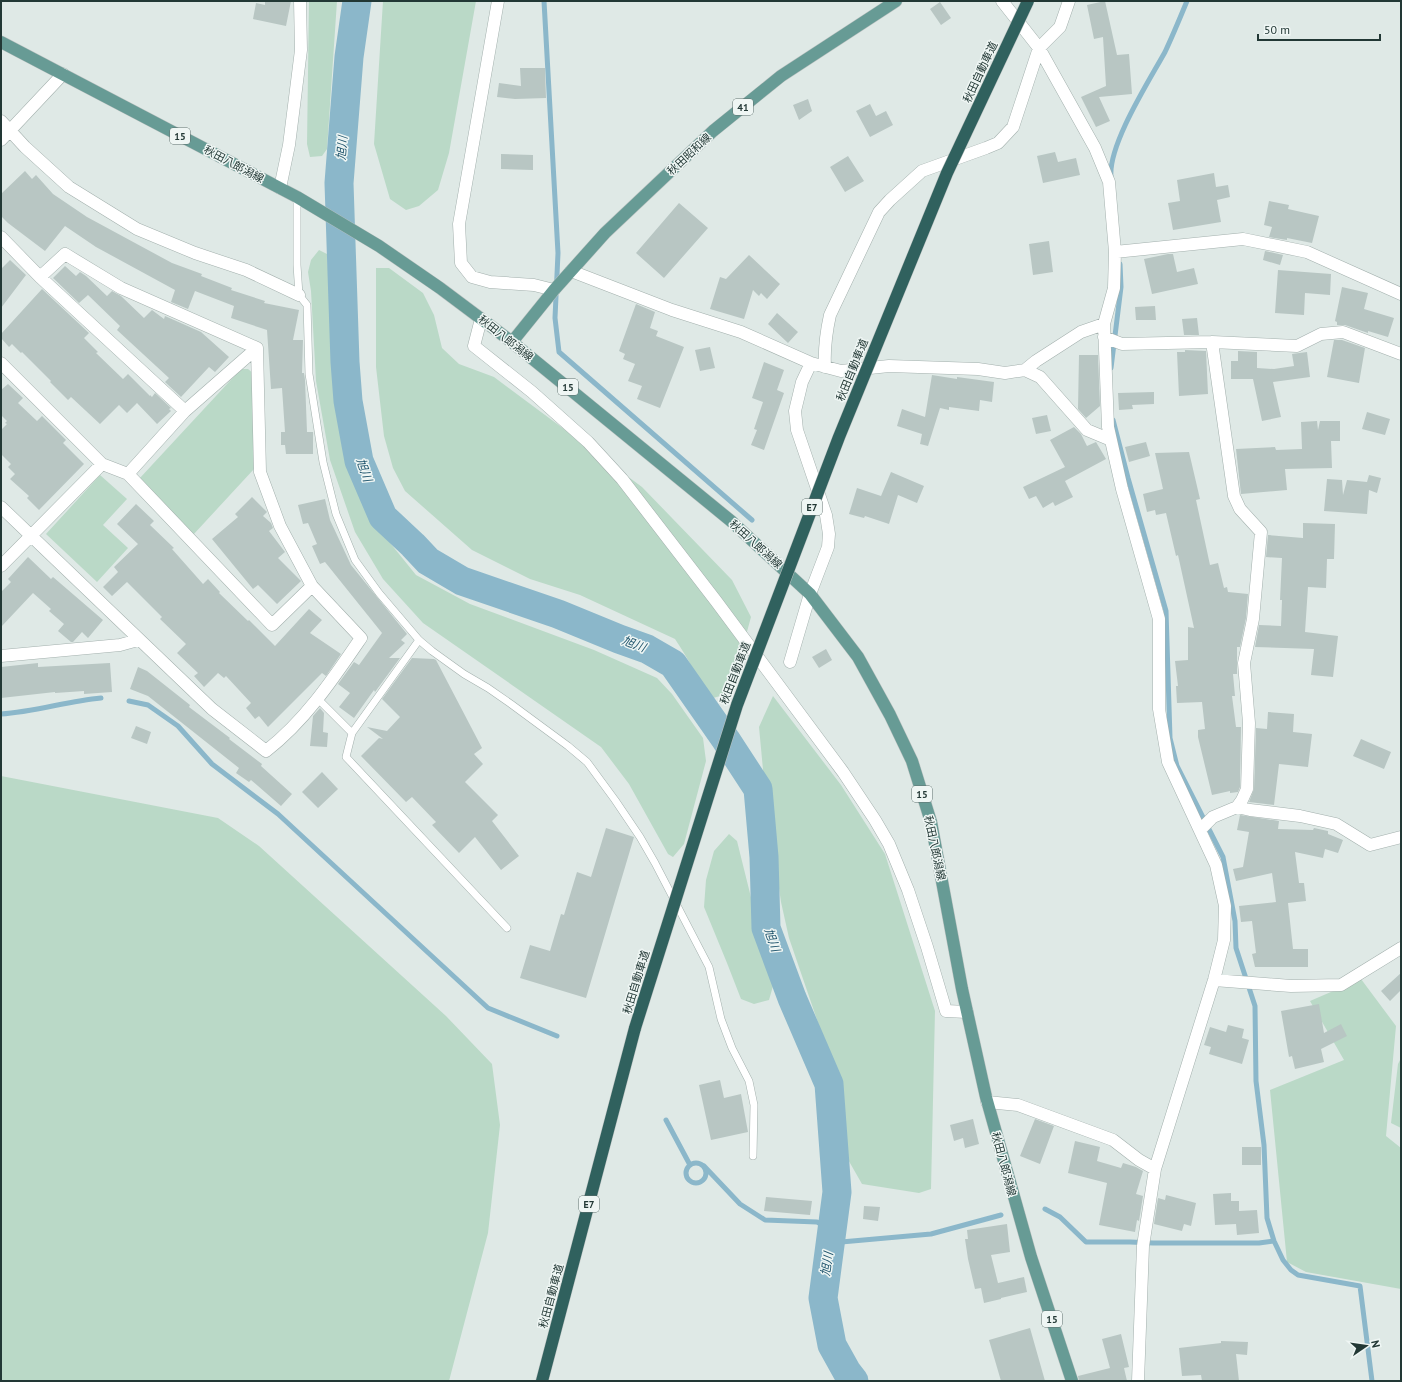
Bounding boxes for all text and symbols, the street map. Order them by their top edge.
scale bar [1258,16,1380,42]
text: 50 m [1264,22,1290,37]
street label: 秋田自動車道 [960,39,1000,105]
road number: 41 [733,99,753,115]
road number: 15 [170,128,190,144]
street label: 秋田昭和線 [664,130,714,178]
water label: 旭川 [333,133,350,161]
street label: 秋田八郎潟線 [202,142,266,186]
street label: 秋田八郎潟線 [476,312,536,364]
street label: 秋田自動車道 [833,337,871,403]
road number: 15 [558,379,578,395]
water label: 旭川 [353,456,376,486]
road number: E7 [802,499,822,515]
street label: 秋田八郎潟線 [727,517,785,571]
water label: 旭川 [620,632,650,656]
street label: 秋田自動車道 [717,640,753,706]
road number: 15 [912,786,932,802]
street label: 秋田八郎潟線 [921,814,949,882]
water label: 旭川 [761,926,784,956]
street label: 秋田自動車道 [620,948,652,1016]
street label: 秋田八郎潟線 [989,1130,1019,1198]
road number: E7 [579,1196,599,1212]
water label: 旭川 [817,1249,836,1277]
street label: 秋田自動車道 [536,1262,566,1330]
road number: 15 [1042,1311,1062,1327]
north arrow [1346,1326,1386,1366]
text: N [1368,1339,1383,1349]

